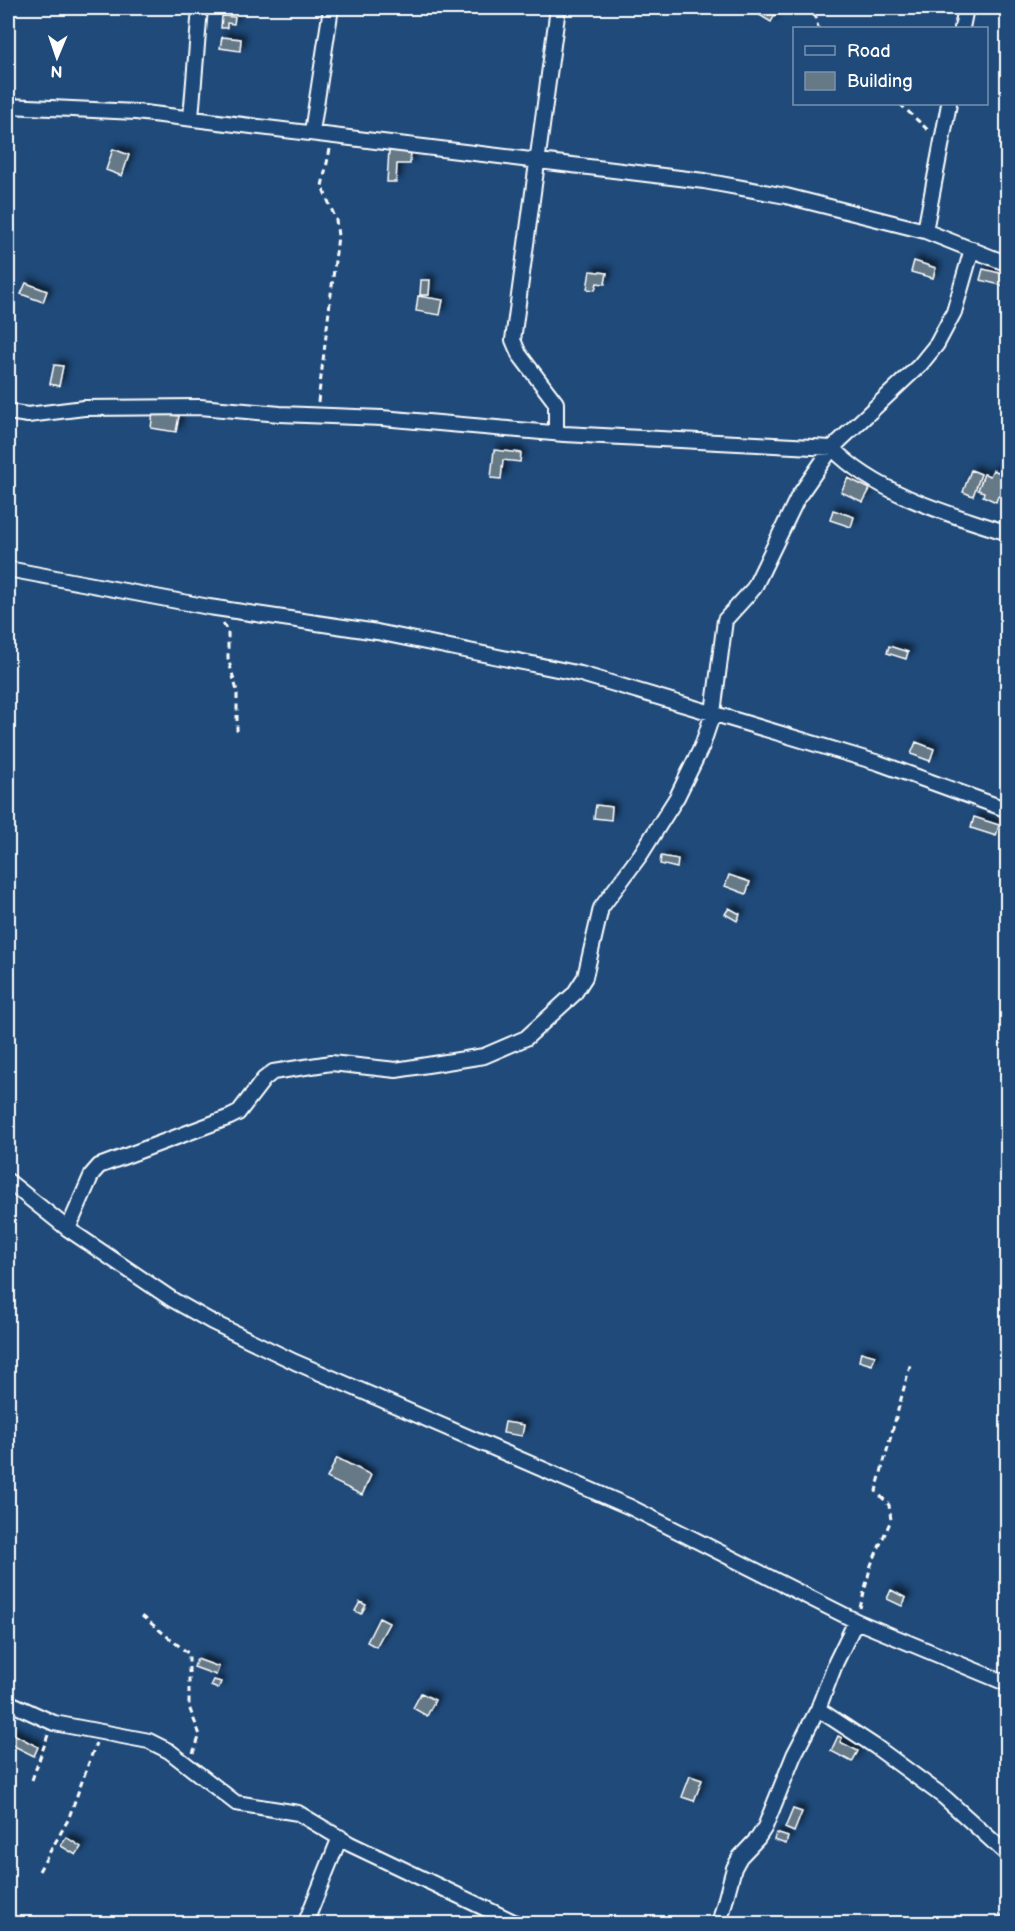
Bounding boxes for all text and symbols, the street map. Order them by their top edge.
north arrow [27,27,87,87]
legend [793,27,988,105]
text: Road [847,41,891,62]
text: N [50,61,63,80]
text: Building [847,71,913,92]

